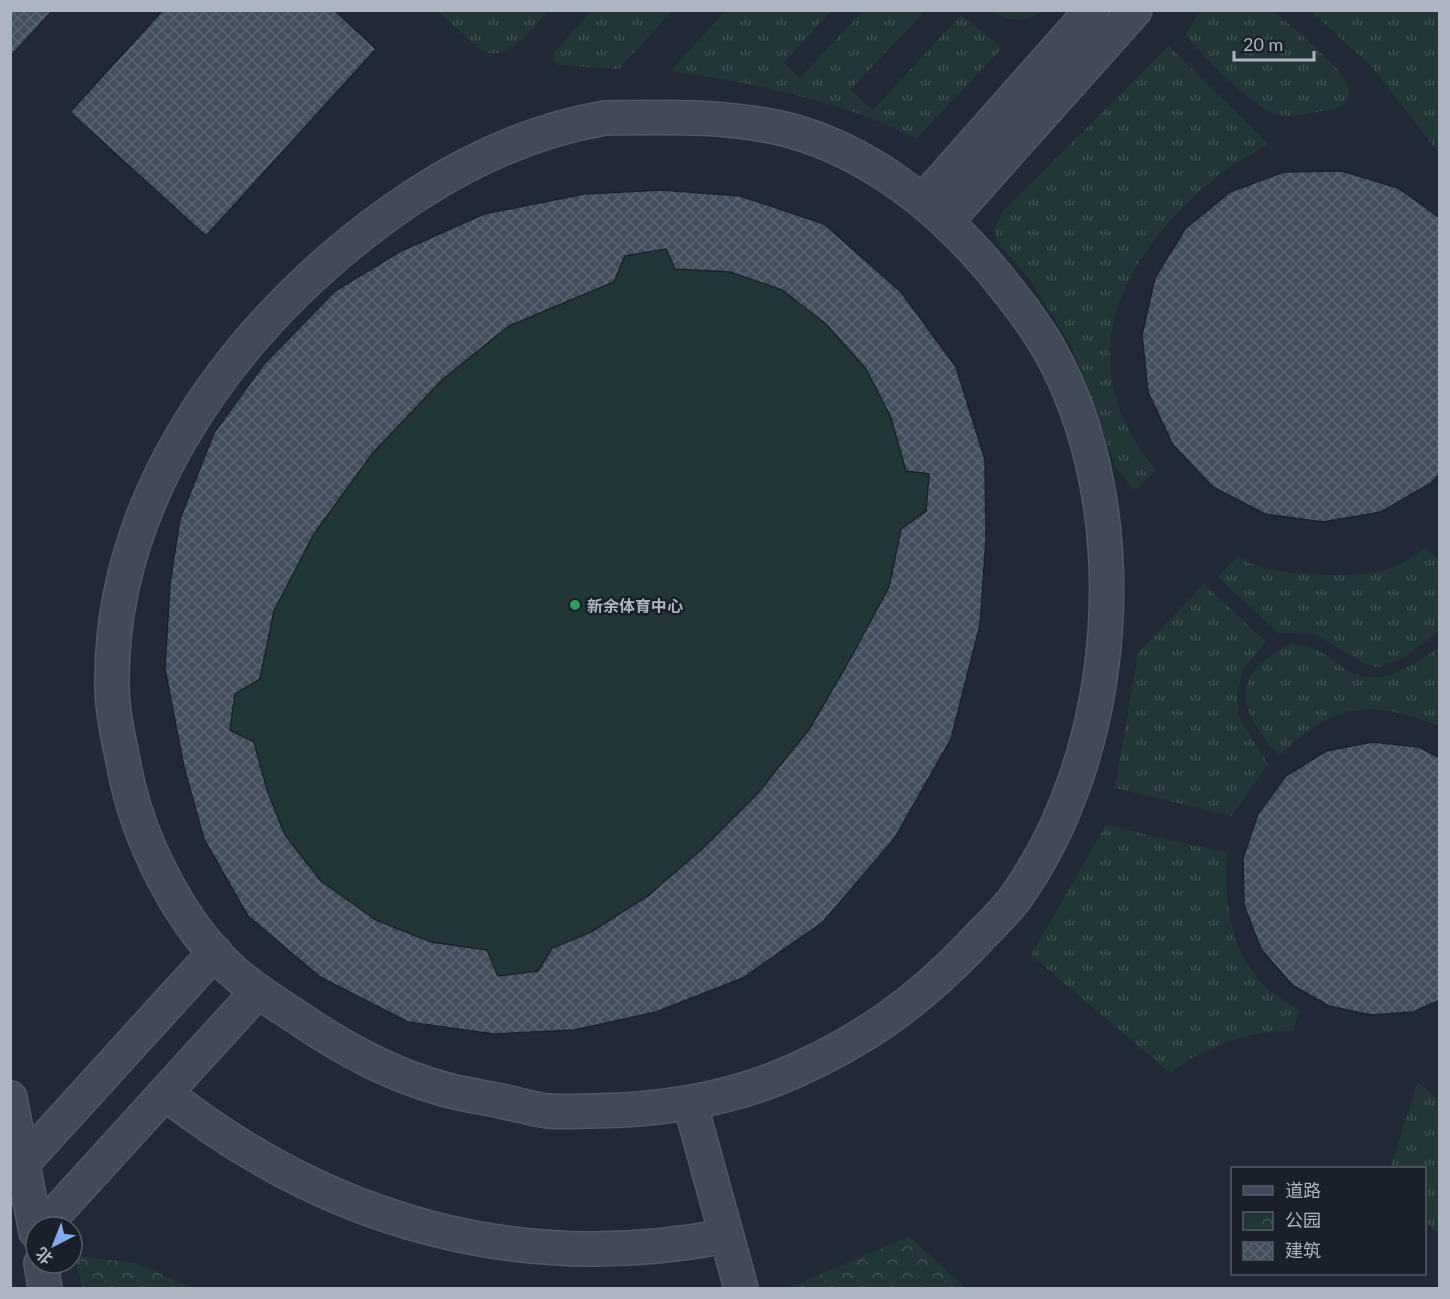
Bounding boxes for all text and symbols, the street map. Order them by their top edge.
scale bar [1234,24,1314,62]
text: 20 m [1243,33,1283,55]
place label: 新余体育中心 [587,596,683,615]
marker: 新余体育中心 [568,598,582,612]
legend [1231,1167,1426,1275]
text: 道路 [1285,1179,1321,1201]
text: 公园 [1285,1209,1321,1231]
north arrow [24,1215,84,1275]
text: 建筑 [1285,1239,1321,1261]
text: 北 [31,1244,56,1269]

